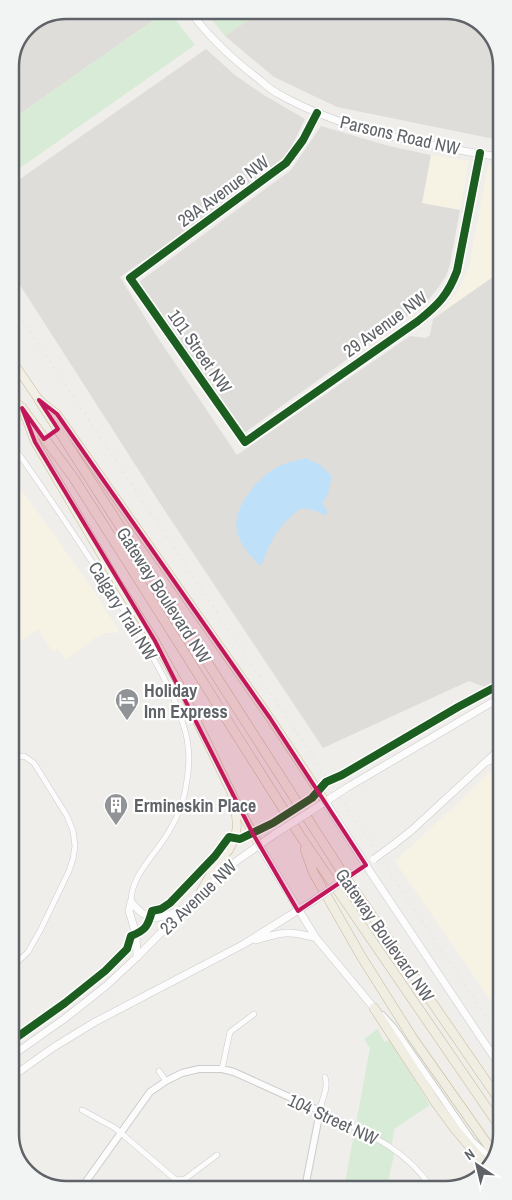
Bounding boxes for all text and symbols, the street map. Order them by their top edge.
street label: Parsons Road NW [338,109,462,161]
street label: 29A Avenue NW [172,149,274,233]
street label: 29 Avenue NW [338,285,432,363]
street label: 101 Street NW [162,304,238,398]
street label: Gateway Boulevard NW [111,522,217,668]
street label: Calgary Trail NW [83,557,163,665]
place label: Holiday Inn Express [144,678,228,724]
hotel icon: Holiday Inn Express [114,687,140,721]
building icon: Ermineskin Place [103,792,129,826]
place label: Ermineskin Place [134,793,256,818]
street label: 23 Avenue NW [154,854,242,940]
street label: Gateway Boulevard NW [330,863,440,1007]
street label: 104 Street NW [284,1087,382,1151]
north arrow [452,1140,502,1190]
text: N [461,1145,478,1164]

